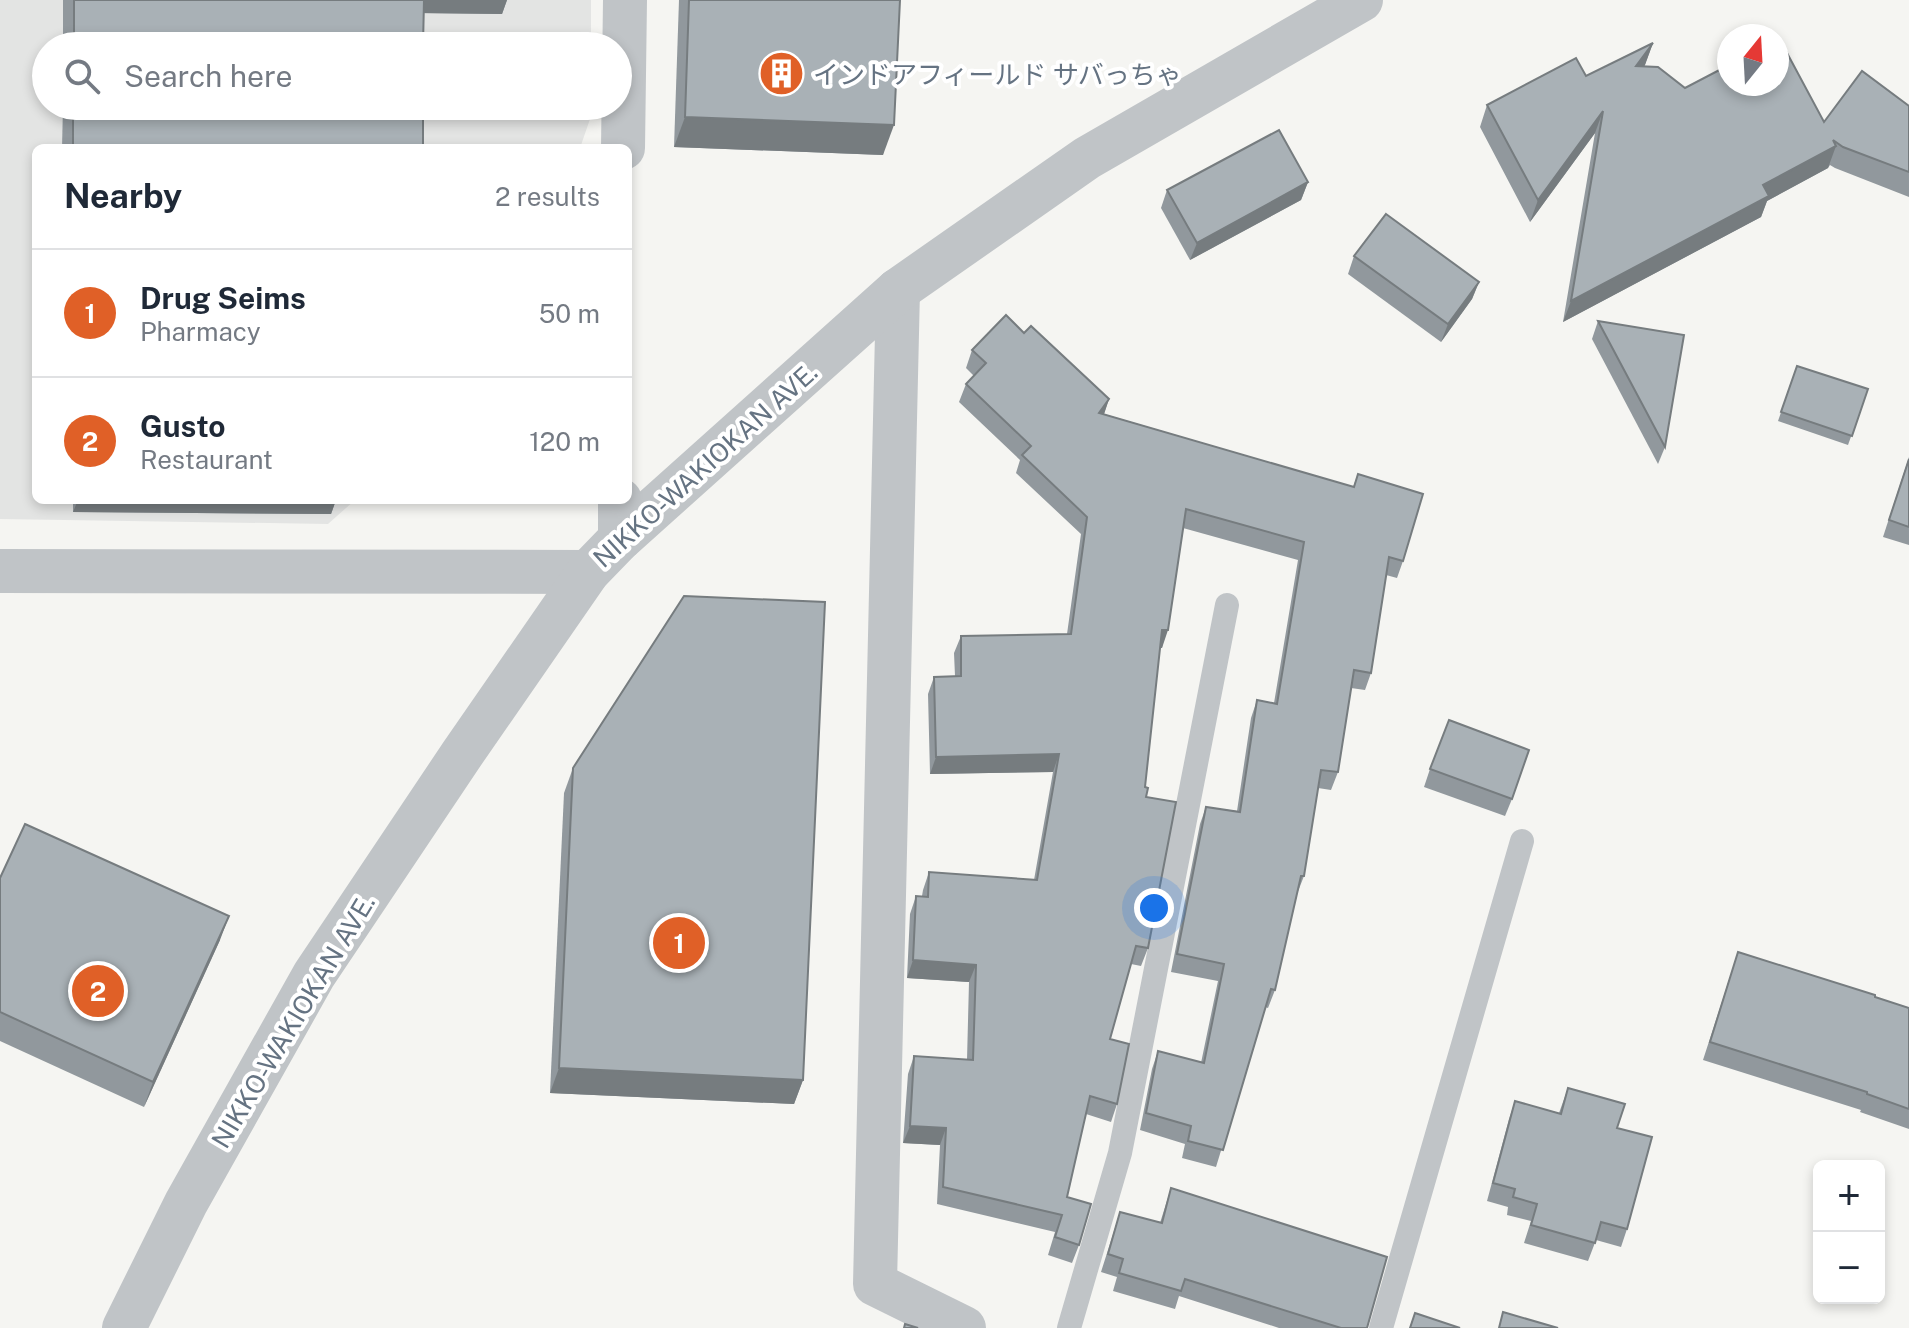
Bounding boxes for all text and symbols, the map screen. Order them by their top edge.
north arrow [1717,24,1789,96]
search box [32,32,632,120]
building icon: インドアフィールド サバっちゃ [758,50,806,98]
icon: search [60,54,104,98]
text: Search here [124,58,292,94]
place label: インドアフィールド サバっちゃ [813,59,1182,90]
text: Nearby [64,176,182,216]
text: 2 results [495,181,600,212]
text: Drug Seims [140,280,306,316]
text: 1 [84,298,96,329]
text: 50 m [539,298,600,329]
text: Pharmacy [140,316,261,347]
street label: NIKKO-WAKIOKAN AVE. [587,356,823,574]
text: Gusto [140,408,226,444]
text: 2 [82,426,98,457]
text: 120 m [529,426,600,457]
text: Restaurant [140,444,273,475]
street label: NIKKO-WAKIOKAN AVE. [205,888,381,1154]
your location [1134,888,1174,928]
pin: 1 [653,913,705,973]
pin: 2 [72,961,124,1021]
map controls [1813,1160,1885,1304]
button: + [1813,1160,1885,1232]
button: − [1813,1232,1885,1304]

